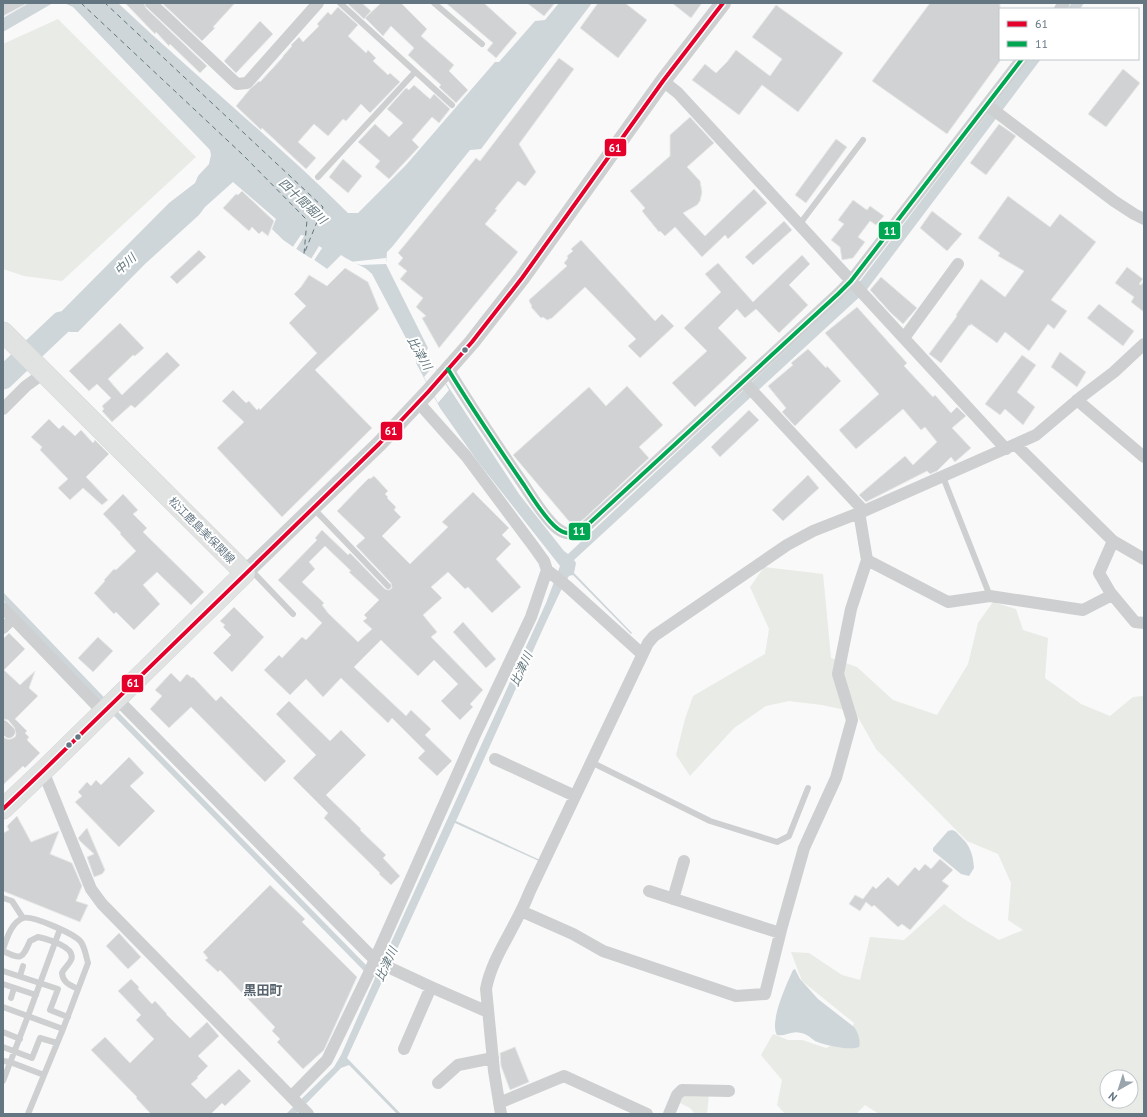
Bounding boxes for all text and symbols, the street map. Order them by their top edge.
legend [999,8,1139,60]
text: 61 [1035,16,1048,31]
text: 11 [1035,36,1048,51]
line badge: 61 [604,138,627,157]
text: 61 [609,141,621,155]
water label: 四十間堀川 [276,175,332,228]
line badge: 11 [878,221,901,240]
text: 11 [884,224,896,238]
water label: 中川 [111,249,140,278]
water label: 比津川 [405,334,436,374]
unlabelled marker [460,345,470,355]
line badge: 61 [380,421,403,441]
text: 61 [385,424,397,438]
street label: 松江鹿島美保関線 [166,494,238,566]
line badge: 11 [568,522,591,541]
text: 11 [573,524,585,538]
water label: 比津川 [507,648,536,688]
line badge: 61 [121,674,144,693]
text: 61 [127,676,139,690]
unlabelled marker [73,732,83,742]
unlabelled marker [64,740,74,750]
water label: 比津川 [372,943,401,983]
district label: 黒田町 [243,982,283,999]
north arrow [1099,1069,1139,1109]
text: N [1105,1089,1120,1104]

